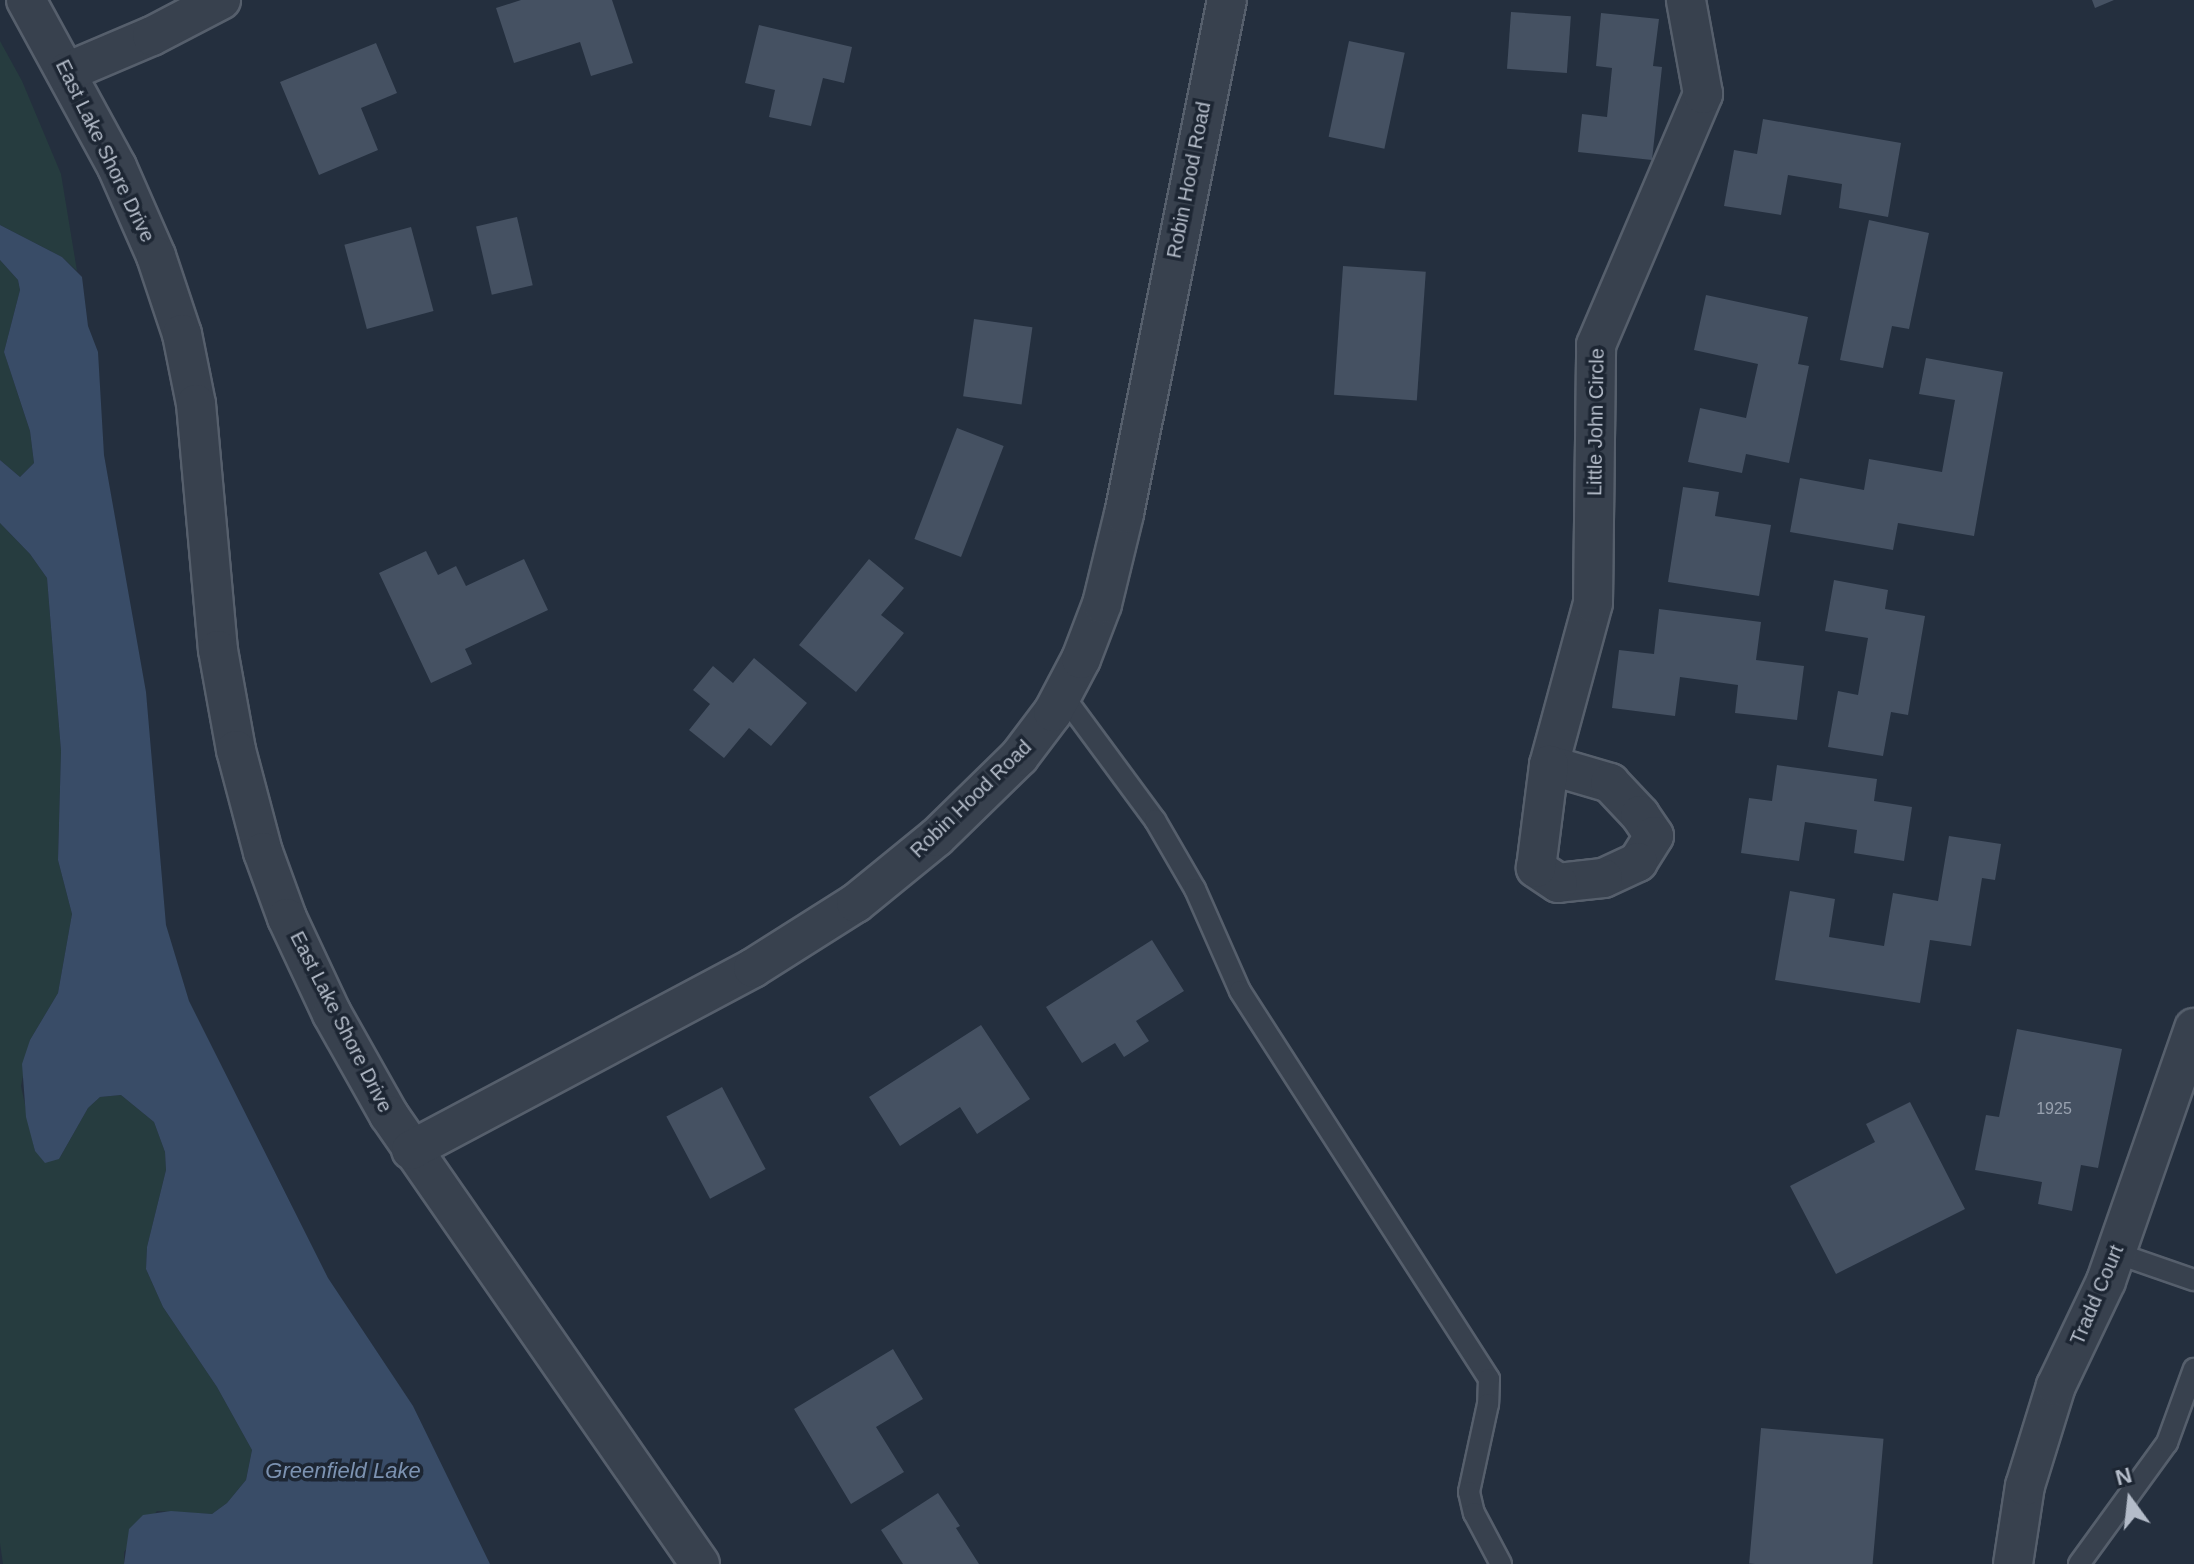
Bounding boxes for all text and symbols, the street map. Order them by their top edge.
street label: East Lake Shore Drive [50,56,160,246]
street label: Robin Hood Road [1162,100,1216,260]
street label: Little John Circle [1583,348,1609,496]
street label: Robin Hood Road [905,735,1037,863]
street label: East Lake Shore Drive [285,927,397,1117]
house number: 1925 [2036,1099,2072,1119]
street label: Tradd Court [2065,1242,2129,1348]
water label: Greenfield Lake [265,1458,421,1484]
north arrow [2090,1460,2170,1540]
text: N [2113,1462,2135,1490]

